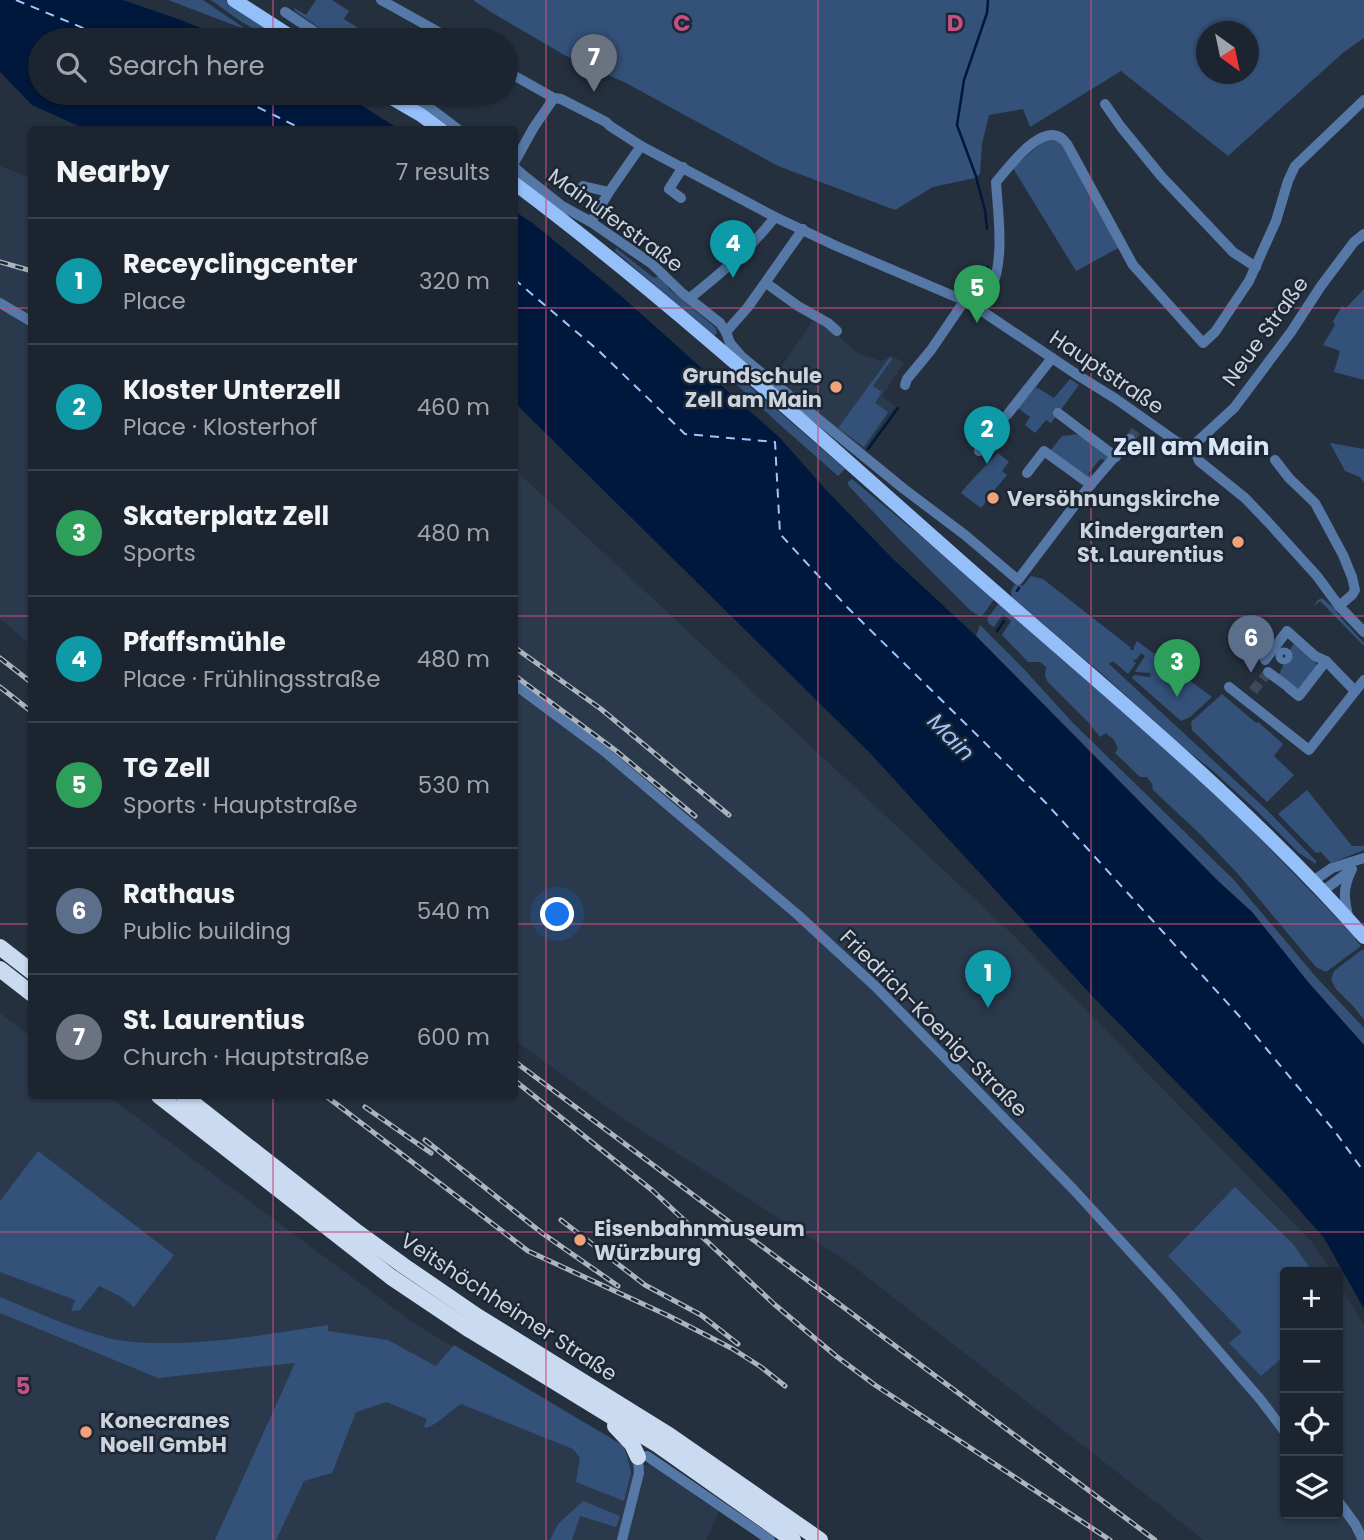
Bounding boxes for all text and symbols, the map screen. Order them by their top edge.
text: C [673,7,691,39]
text: D [947,7,963,39]
north arrow [1196,21,1259,84]
search box [28,28,518,105]
pin: 7 [571,34,617,92]
icon: search [52,48,90,86]
text: Search here [108,48,265,84]
text: Nearby [56,150,170,193]
text: 7 results [396,156,490,188]
street label: Mainuferstraße [543,161,689,279]
pin: 4 [710,220,756,278]
text: Receyclingcenter [123,246,357,282]
text: 1 [75,265,83,297]
text: 320 m [419,265,490,297]
pin: 5 [954,265,1000,323]
street label: Neue Straße [1215,270,1315,392]
text: Place [123,285,186,317]
street label: Hauptstraße [1044,323,1170,421]
place label: Grundschule Zell am Main [683,361,822,414]
text: Kloster Unterzell [123,372,341,408]
marker: Grundschule Zell am Main [828,379,844,395]
text: 2 [72,391,86,423]
text: 460 m [417,391,490,423]
pin: 2 [964,406,1010,464]
text: Place · Klosterhof [123,411,317,443]
district label: Zell am Main [1113,430,1269,463]
place label: Versöhnungskirche [1007,484,1220,513]
marker: Versöhnungskirche [985,490,1001,506]
text: Skaterplatz Zell [123,498,329,534]
place label: Kindergarten St. Laurentius [1077,516,1224,569]
text: 3 [72,517,86,549]
text: 480 m [417,517,490,549]
marker: Kindergarten St. Laurentius [1230,534,1246,550]
text: Sports [123,537,196,569]
pin: 6 [1228,615,1274,673]
text: Pfaffsmühle [123,624,286,660]
pin: 3 [1154,639,1200,697]
text: 4 [71,643,87,675]
text: 480 m [417,643,490,675]
text: Place · Frühlingsstraße [123,663,381,695]
water label: Main [920,706,982,768]
text: TG Zell [123,750,211,786]
text: 5 [72,769,86,801]
text: 530 m [418,769,490,801]
text: Sports · Hauptstraße [123,789,357,821]
text: Rathaus [123,876,235,912]
text: 6 [72,895,86,927]
text: 540 m [417,895,490,927]
your location [540,897,574,931]
text: Public building [123,915,291,947]
street label: Friedrich-Koenig-Straße [834,923,1034,1123]
pin: 1 [965,950,1011,1008]
text: St. Laurentius [123,1002,305,1038]
text: 7 [73,1021,85,1053]
text: 600 m [417,1021,490,1053]
text: Church · Hauptstraße [123,1041,369,1073]
place label: Eisenbahnmuseum Würzburg [594,1214,805,1267]
street label: Veitshöchheimer Straße [395,1226,623,1388]
marker: Eisenbahnmuseum Würzburg [572,1232,588,1248]
map controls [1280,1267,1343,1519]
button: + [1280,1267,1343,1330]
button: − [1280,1330,1343,1393]
text: 5 [16,1370,30,1402]
button: locate [1280,1393,1343,1456]
place label: Konecranes Noell GmbH [100,1406,230,1459]
marker: Konecranes Noell GmbH [78,1424,94,1440]
button: layers [1280,1456,1343,1519]

